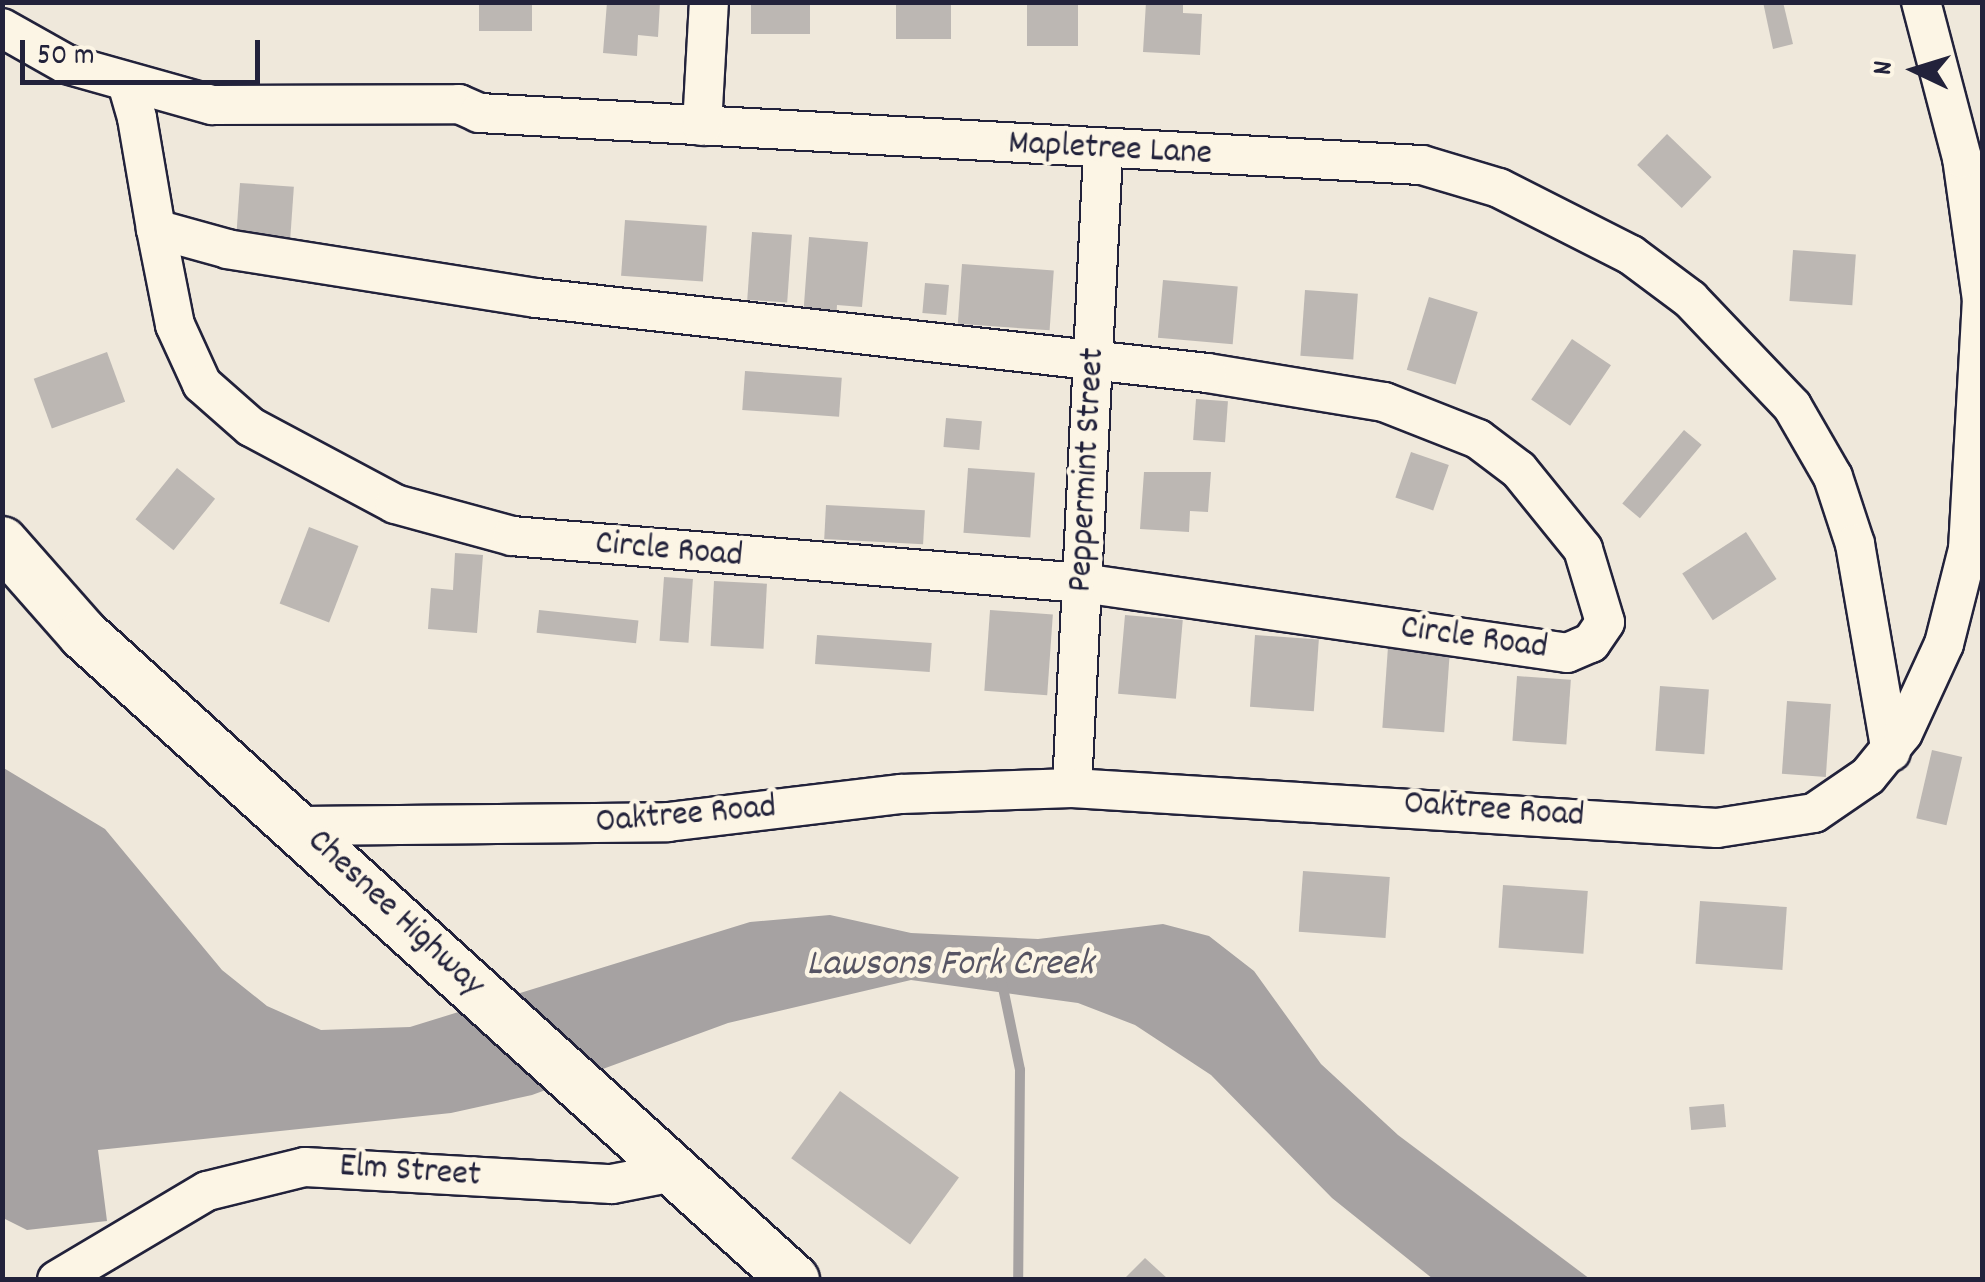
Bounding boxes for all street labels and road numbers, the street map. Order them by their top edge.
street label: Mapletree Lane [1007,124,1213,176]
street label: Peppermint Street [1061,347,1115,593]
street label: Circle Road [593,524,745,578]
street label: Circle Road [1398,608,1550,670]
street label: Oaktree Road [1402,784,1586,838]
street label: Oaktree Road [594,787,778,845]
street label: Chesnee Highway [298,821,492,1007]
street label: Elm Street [338,1146,482,1198]

